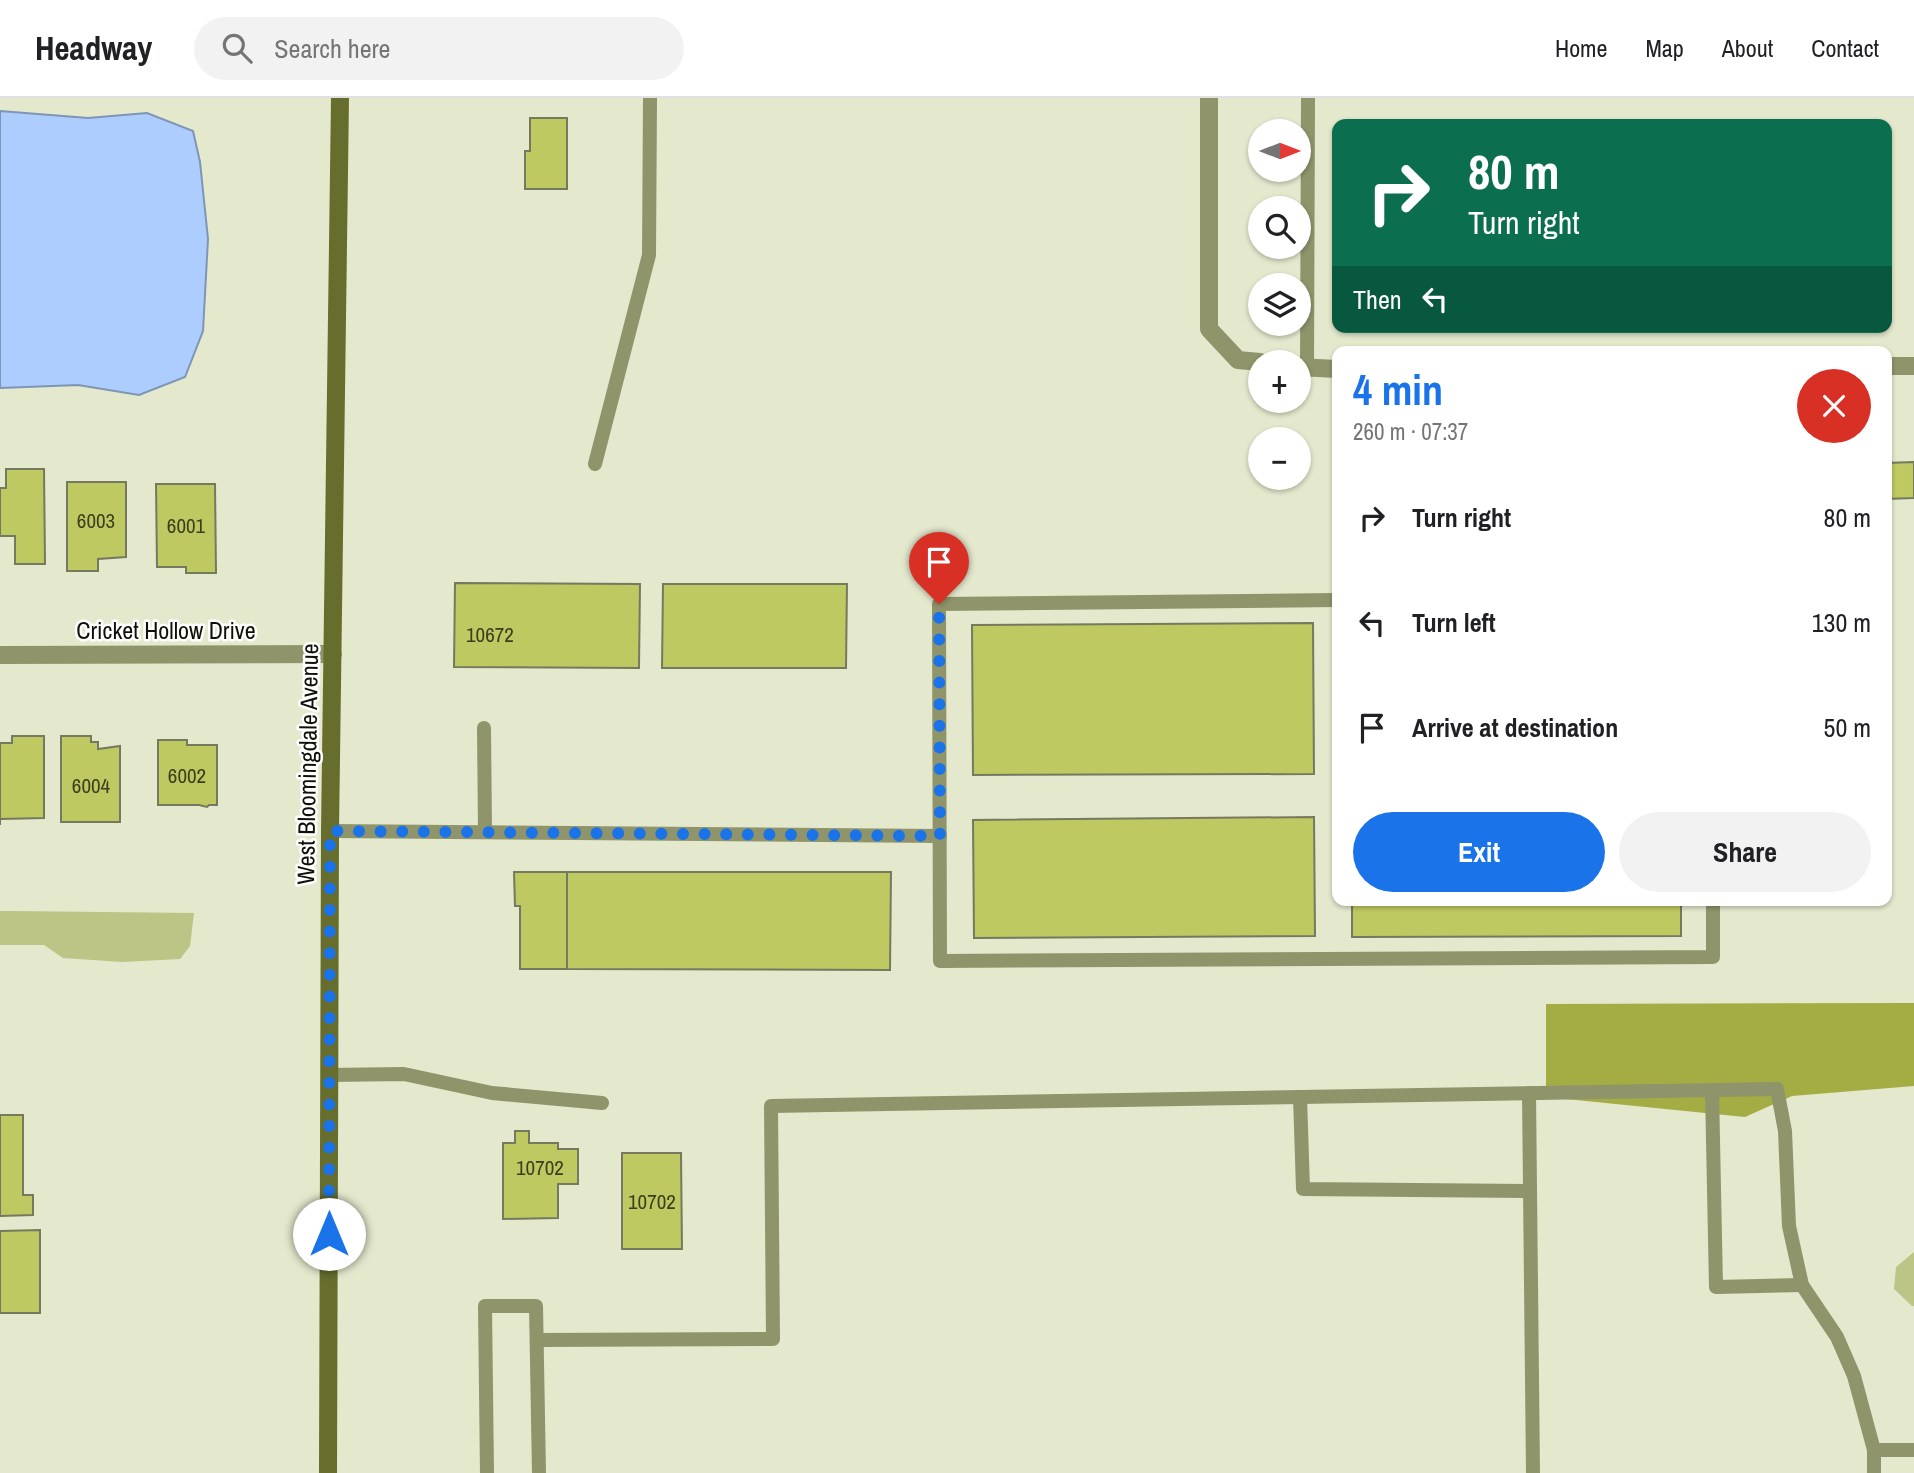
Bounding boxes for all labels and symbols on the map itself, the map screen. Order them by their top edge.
north arrow [1248,119,1311,182]
house number: 6003 [77,506,115,535]
house number: 6001 [167,511,206,540]
pin [909,532,969,604]
street label: Cricket Hollow Drive [76,614,256,646]
house number: 10672 [466,620,514,649]
street label: West Bloomingdale Avenue [289,643,325,885]
house number: 6002 [168,761,206,790]
house number: 6004 [72,771,111,800]
house number: 10702 [516,1153,564,1182]
house number: 10702 [628,1187,676,1216]
position arrow [292,1197,366,1271]

